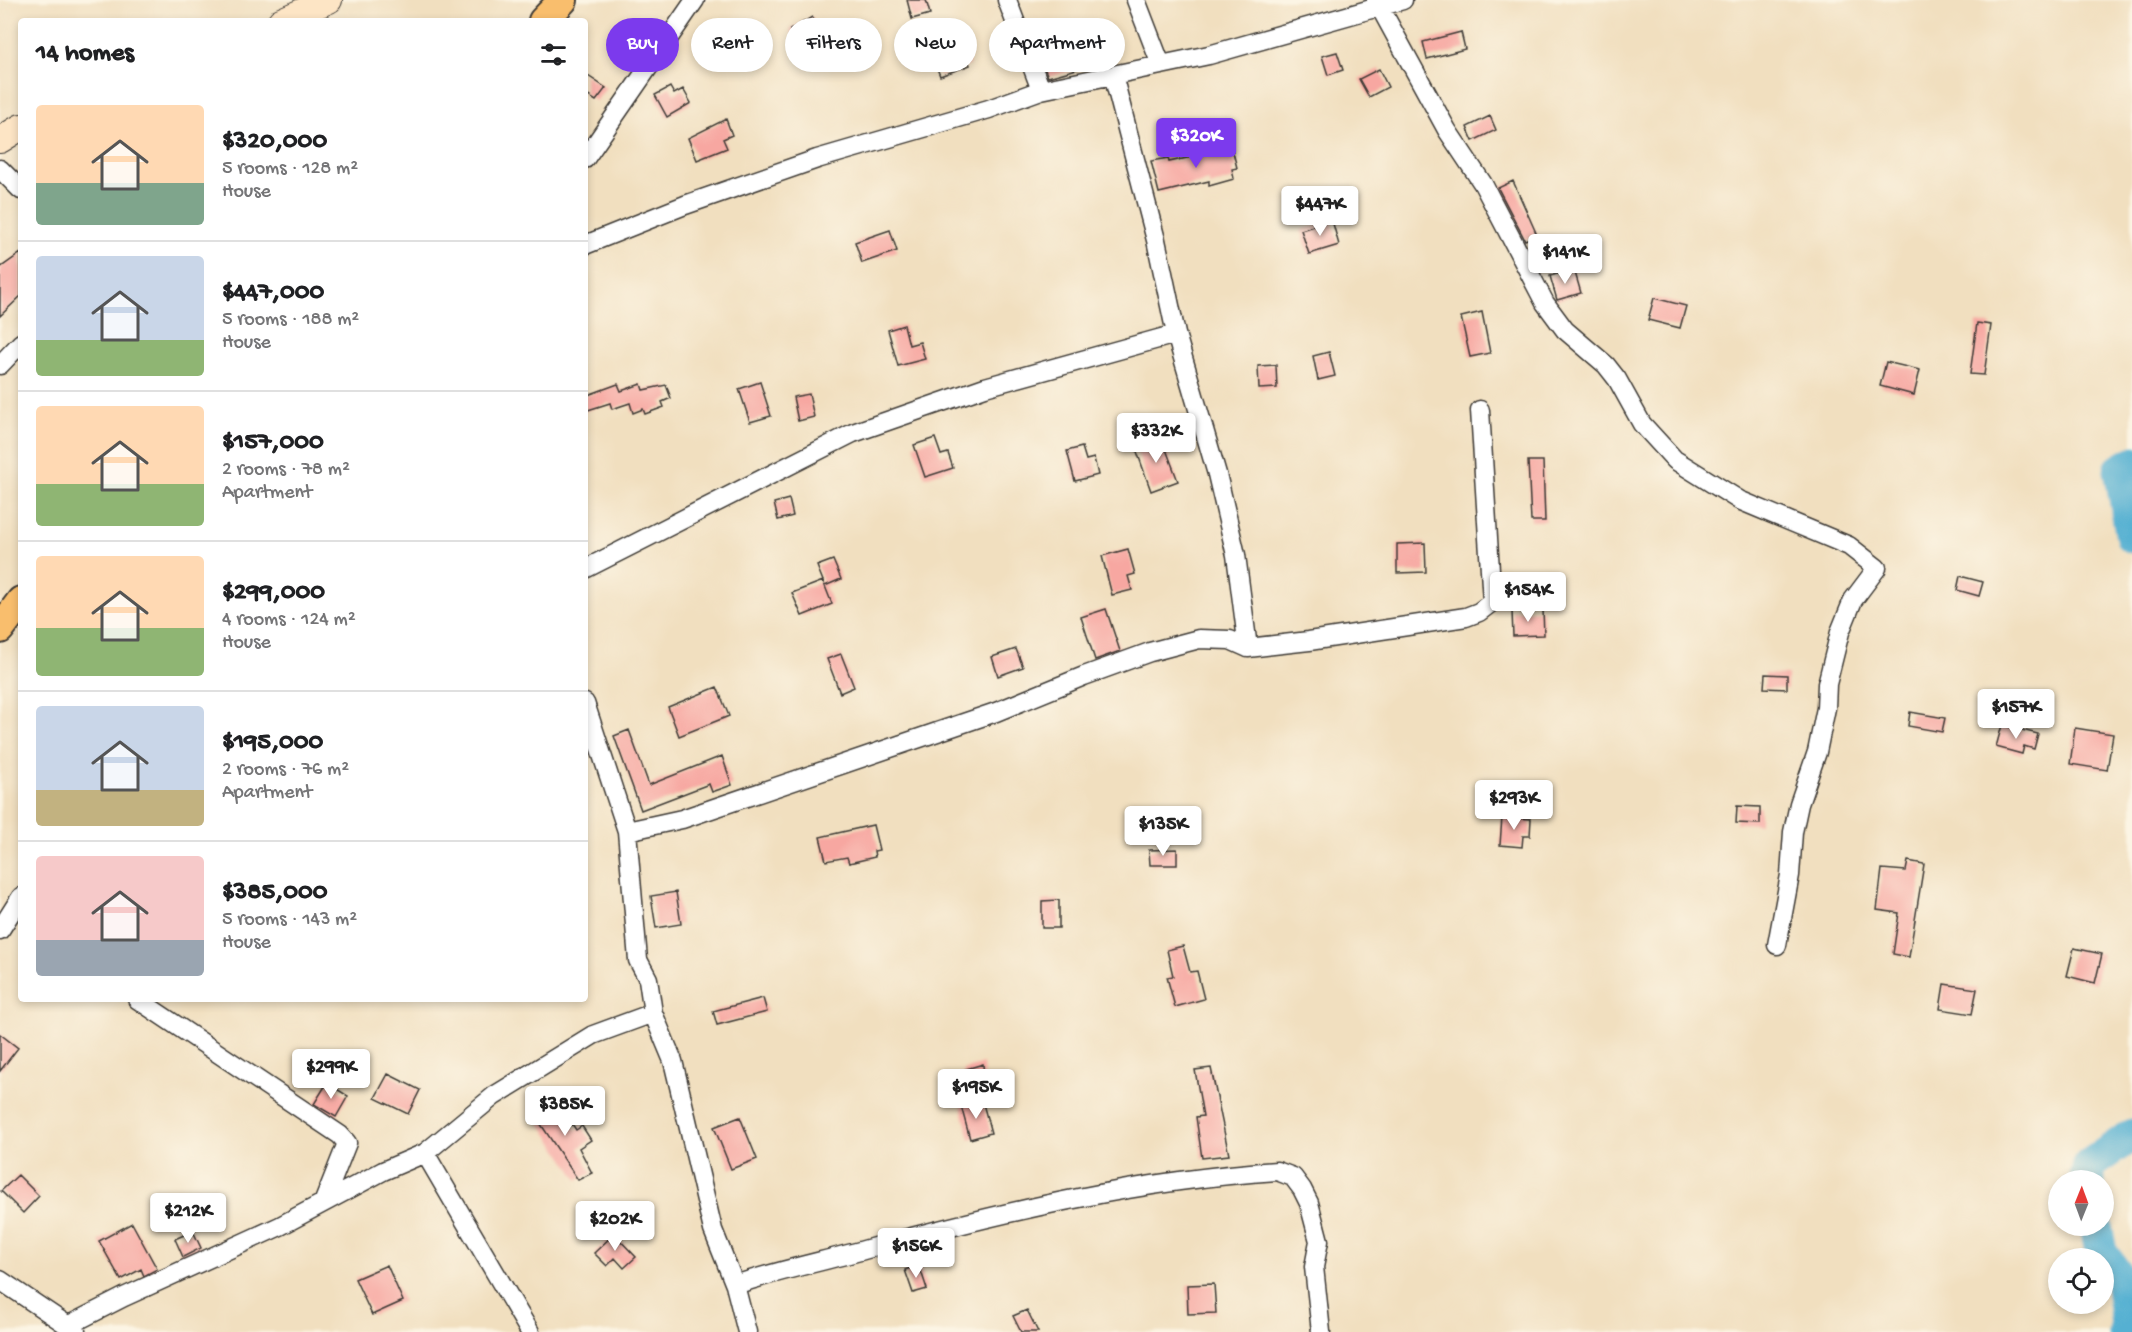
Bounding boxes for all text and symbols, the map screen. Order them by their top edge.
chip: Buy [606,18,679,72]
chip: Rent [691,18,773,72]
chip: Filters [785,18,882,72]
chip: New [894,18,977,72]
chip: Apartment [989,18,1125,72]
icon: filters [537,38,570,71]
text: 14 homes [36,39,134,70]
pin: $320K [1154,118,1238,169]
text: $320K [1170,126,1222,149]
text: $320,000 [222,127,327,158]
icon: home [84,129,156,201]
text: 5 rooms · 128 m² [222,158,358,181]
text: House [222,181,271,204]
pin: $447K [1278,186,1362,237]
text: $447K [1295,194,1345,217]
pin: $141K [1523,234,1607,285]
text: $141K [1542,242,1588,265]
text: $447,000 [222,278,324,309]
icon: home [84,280,156,352]
text: 5 rooms · 188 m² [222,309,359,332]
text: House [222,332,271,355]
pin: $332K [1114,413,1198,464]
text: $332K [1131,421,1181,444]
text: $157,000 [222,428,324,459]
icon: home [84,430,156,502]
text: 2 rooms · 78 m² [222,459,350,482]
text: Apartment [222,482,312,505]
pin: $154K [1486,572,1570,623]
text: $299,000 [222,578,325,609]
icon: home [84,580,156,652]
text: $154K [1504,580,1552,603]
text: 4 rooms · 124 m² [222,609,356,632]
text: House [222,632,271,655]
pin: $157K [1974,689,2058,740]
text: $157K [1992,697,2041,720]
text: $195,000 [222,728,323,759]
icon: home [84,730,156,802]
text: 2 rooms · 76 m² [222,759,349,782]
pin: $293K [1472,780,1556,831]
text: Apartment [222,782,312,805]
text: $293K [1489,788,1539,811]
pin: $135K [1121,806,1205,857]
text: $135K [1139,814,1187,837]
text: $385,000 [222,878,328,909]
icon: home [84,880,156,952]
text: 5 rooms · 143 m² [222,909,357,932]
text: House [222,932,271,955]
pin: $299K [289,1049,373,1100]
text: $299K [306,1057,356,1080]
pin: $195K [934,1069,1018,1120]
text: $195K [952,1077,1000,1100]
pin: $385K [523,1086,607,1137]
text: $385K [539,1094,591,1117]
north arrow [2048,1170,2114,1236]
map controls [2048,1170,2114,1314]
pin: $212K [146,1193,230,1244]
text: $212K [164,1201,212,1224]
pin: $202K [573,1201,657,1252]
text: $202K [590,1209,640,1232]
pin: $156K [874,1228,958,1279]
text: $156K [892,1236,940,1259]
button: locate [2048,1248,2114,1314]

